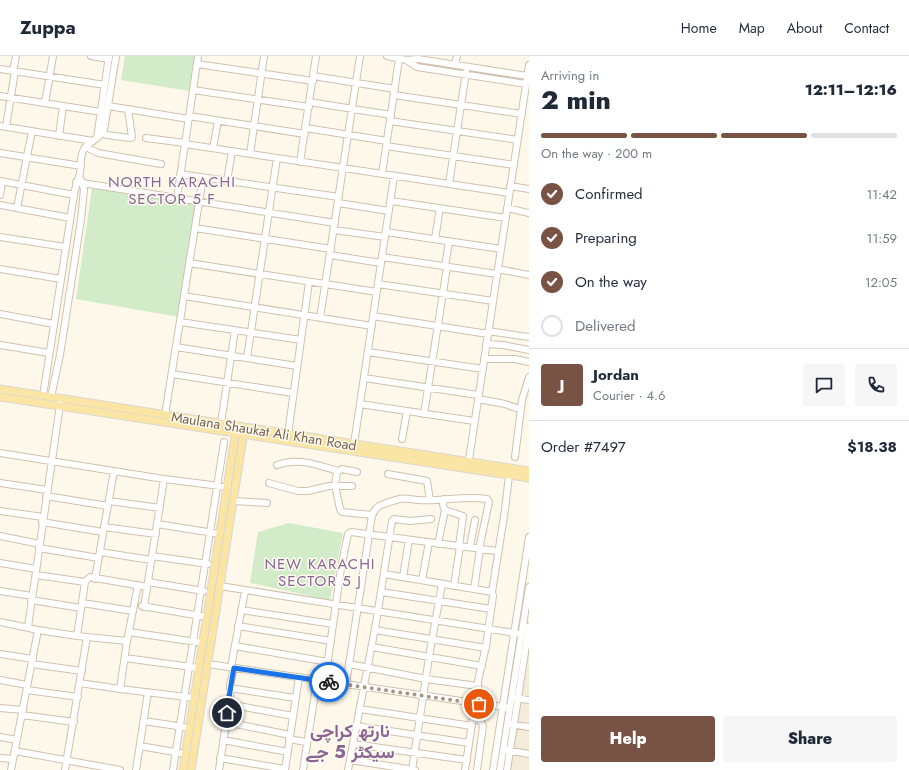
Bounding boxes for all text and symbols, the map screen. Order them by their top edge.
text: Zuppa [20,14,76,41]
text: Home [681,18,717,38]
text: Map [739,18,765,38]
text: About [787,18,822,38]
text: Contact [844,18,889,38]
text: Arriving in [541,66,599,85]
text: 12:11–12:16 [805,79,897,101]
text: 2 min [541,81,611,119]
text: On the way · 200 m [541,144,652,163]
district label: NORTH KARACHI SECTOR 5 F [108,171,236,210]
icon: check [541,183,563,205]
text: Confirmed [575,183,643,205]
text: 11:42 [866,185,897,204]
icon: check [541,227,563,249]
text: Preparing [575,227,637,249]
text: 11:59 [867,229,897,248]
icon: check [541,271,563,293]
text: On the way [575,271,647,293]
text: 12:05 [865,273,897,292]
text: Delivered [575,315,636,337]
text: Jordan [593,364,639,386]
button: chat [803,364,845,406]
button: phone [855,364,897,406]
text: J [560,374,564,396]
text: Courier · 4.6 [593,386,666,405]
street label: Maulana Shaukat Ali Khan Road [170,406,358,456]
text: Order #7497 [541,436,626,458]
text: $18.38 [847,436,897,458]
district label: NEW KARACHI SECTOR 5 J [264,553,376,592]
courier [309,662,349,702]
icon: bike [318,671,340,693]
pin [462,687,496,721]
icon: bag [468,693,490,715]
pin [210,696,244,730]
icon: home [216,702,238,724]
button: Help [541,716,715,762]
button: Share [723,716,897,762]
district label: نارتھ کراچی سیکٹر 5 جے [305,718,395,765]

